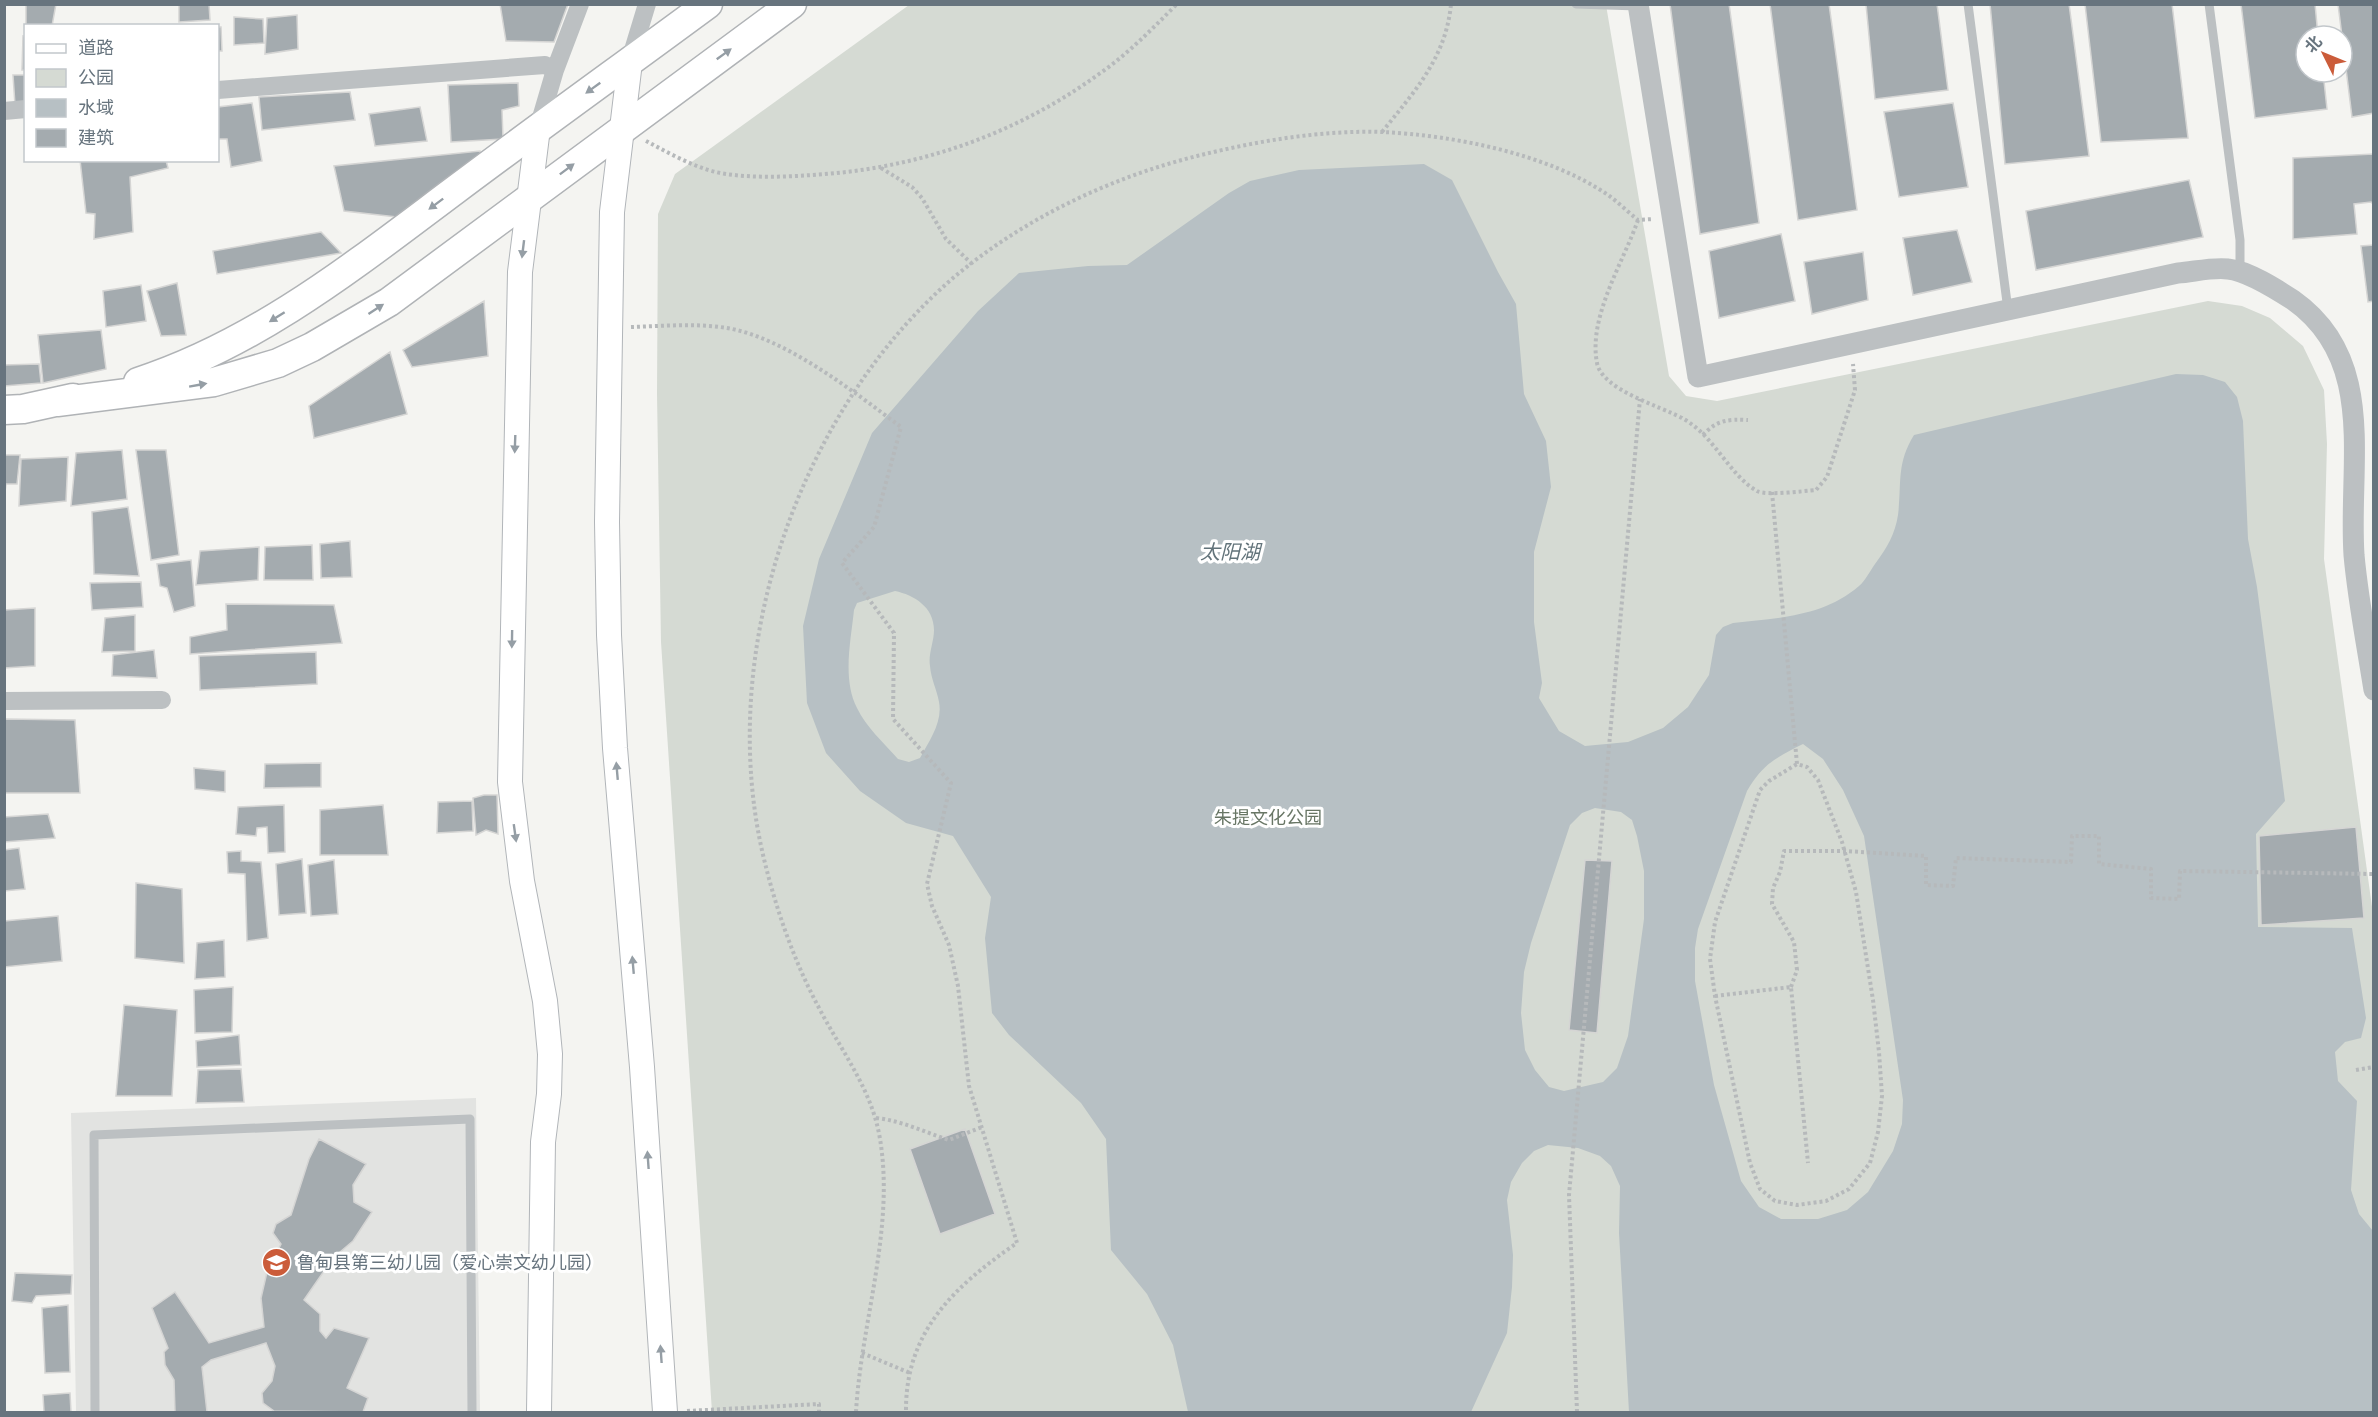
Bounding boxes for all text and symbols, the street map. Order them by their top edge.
legend [24,24,219,162]
north arrow [2294,24,2354,84]
text: 北 [2301,32,2325,56]
text: 道路 [78,37,114,57]
one-way arrow [716,48,732,60]
text: 公园 [78,67,114,87]
one-way arrow [586,82,601,94]
text: 水域 [78,97,114,117]
text: 建筑 [78,127,114,147]
one-way arrow [560,164,575,176]
one-way arrow [428,198,444,210]
one-way arrow [519,240,528,259]
one-way arrow [368,304,384,315]
one-way arrow [269,311,285,322]
one-way arrow [189,380,208,389]
one-way arrow [511,434,520,453]
water label: 太阳湖 [1200,540,1263,563]
one-way arrow [507,629,516,648]
one-way arrow [612,761,622,780]
park label: 朱提文化公园 [1214,807,1322,827]
one-way arrow [510,824,519,843]
one-way arrow [628,956,638,975]
one-way arrow [643,1150,653,1169]
school or university icon: 鲁甸县第三幼儿园（爱心崇文幼儿园） [260,1247,292,1279]
place label: 鲁甸县第三幼儿园（爱心崇文幼儿园） [297,1252,603,1272]
one-way arrow [657,1345,666,1364]

